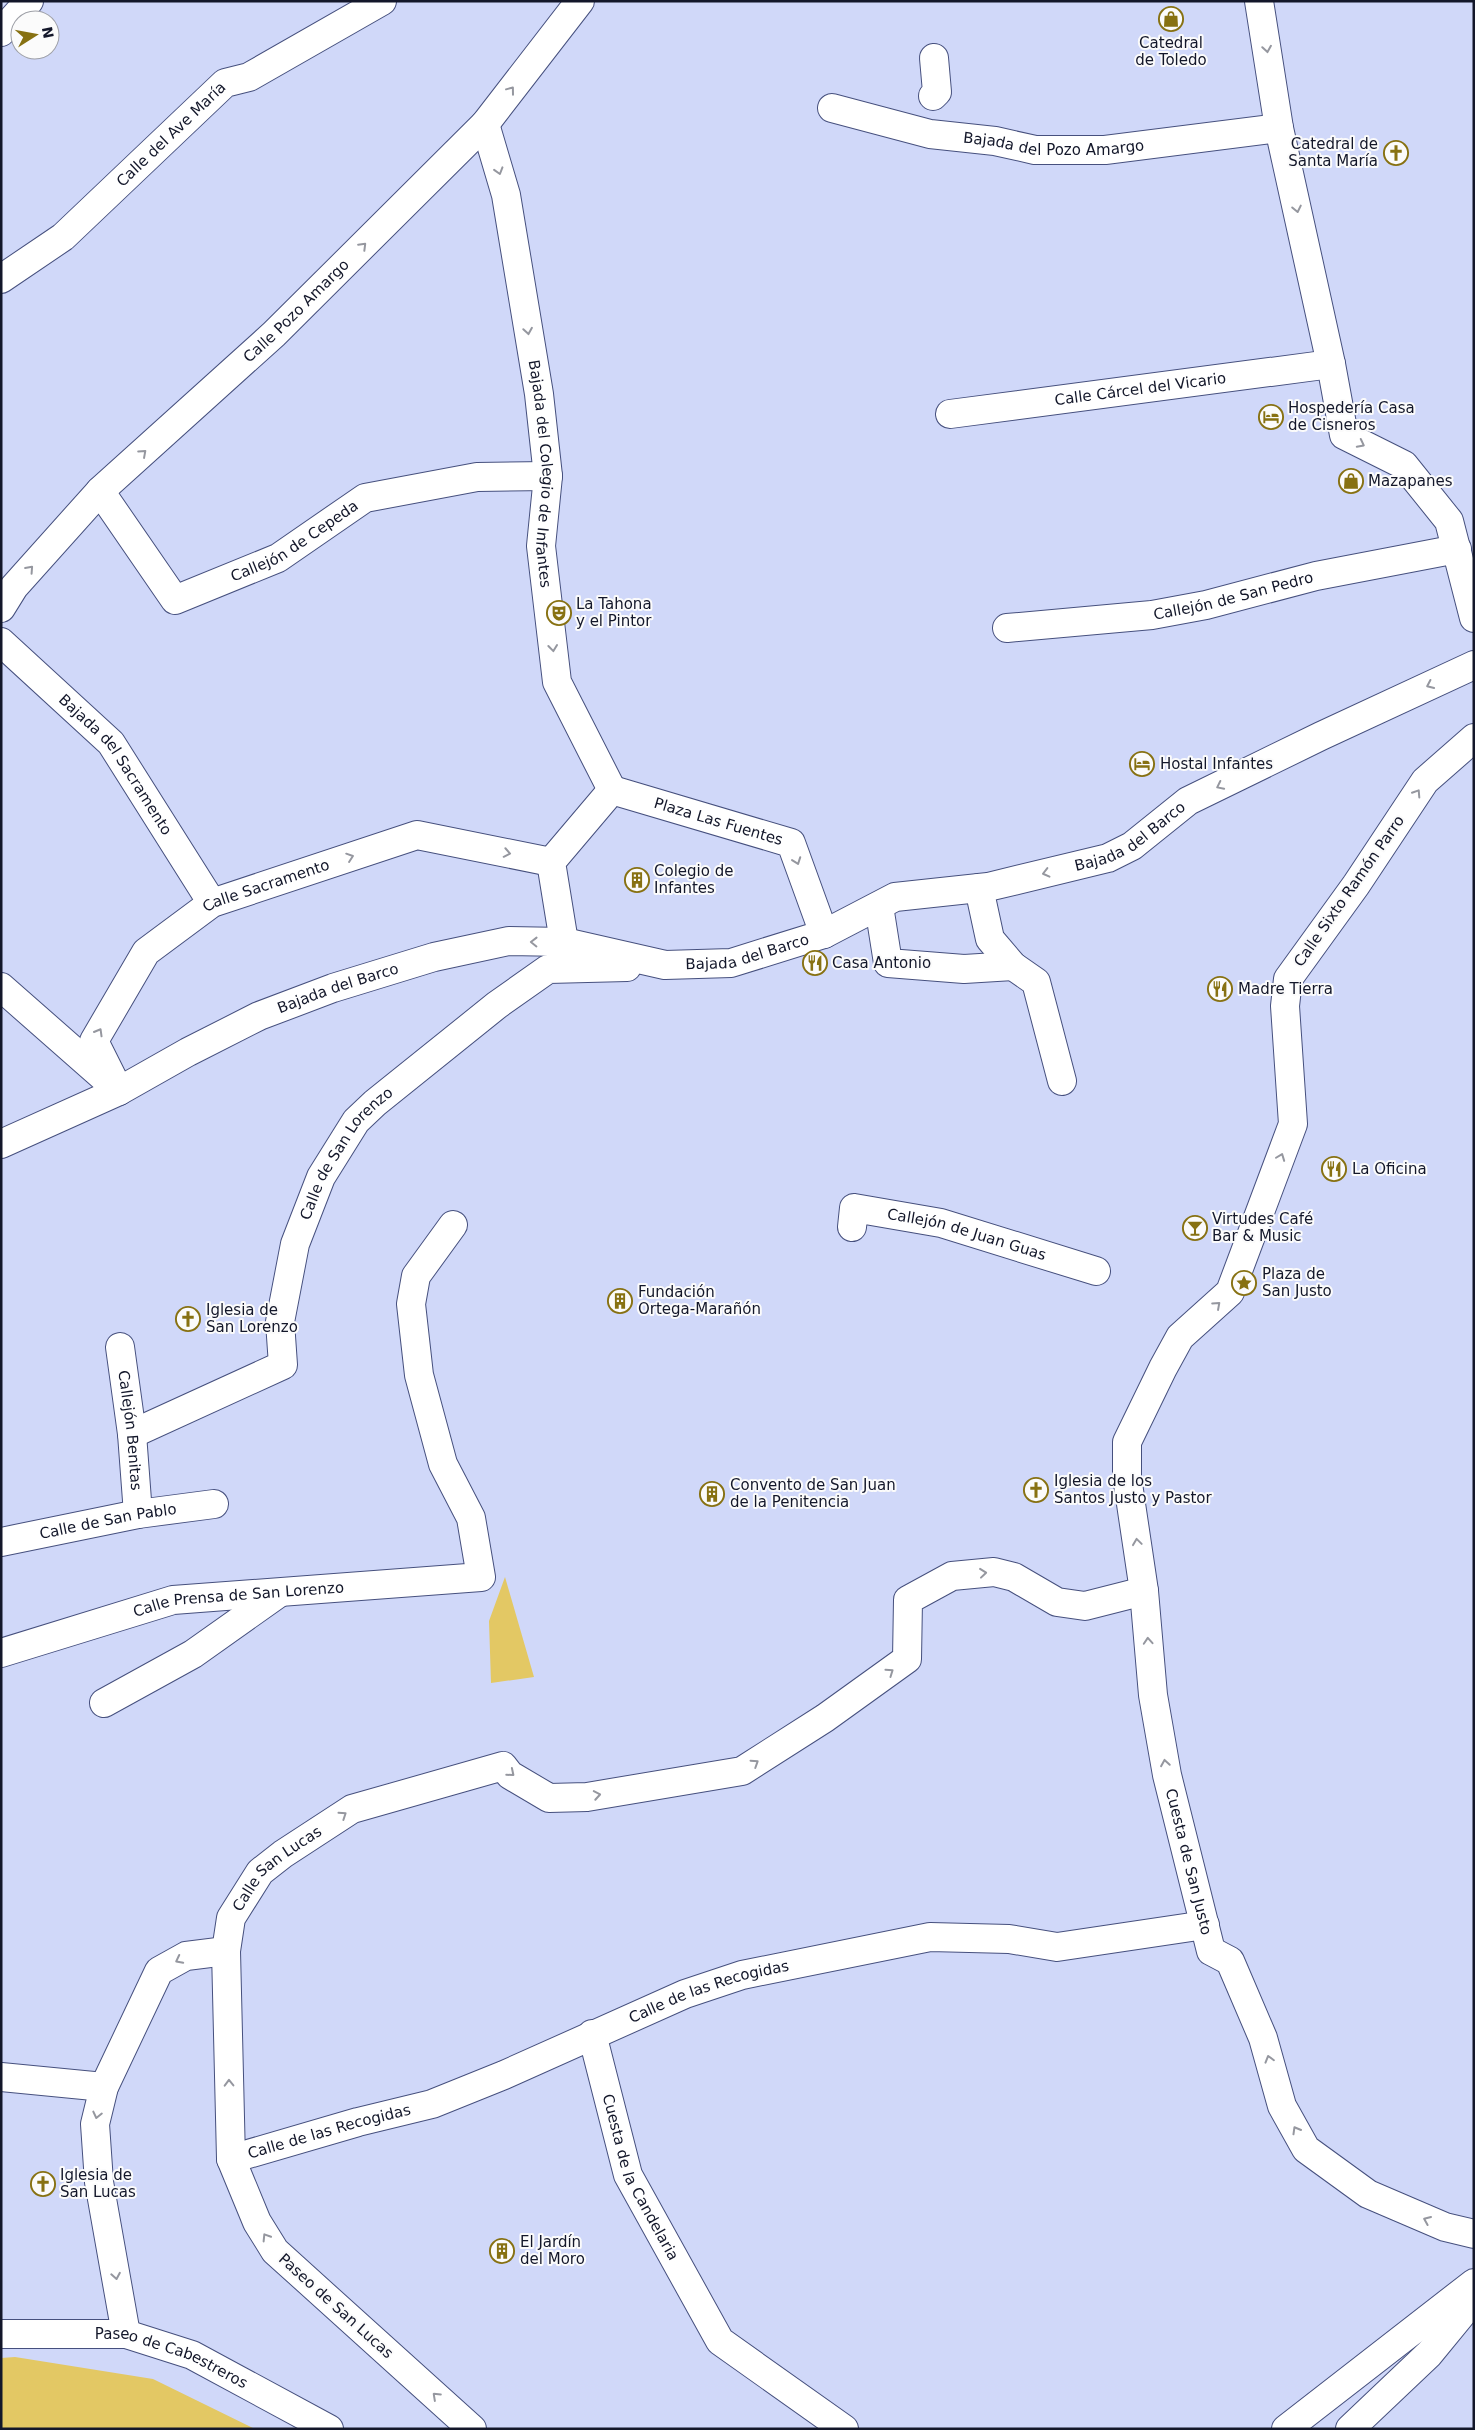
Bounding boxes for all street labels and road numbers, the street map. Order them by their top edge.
street label: Calle del Ave María [113,78,229,190]
street label: Bajada del Pozo Amargo [962,129,1145,159]
street label: Calle Pozo Amargo [240,256,353,366]
street label: Bajada del Colegio de Infantes [524,359,557,589]
street label: Calle Cárcel del Vicario [1054,369,1227,409]
street label: Callejón de Cepeda [228,496,362,585]
street label: Callejón de San Pedro [1152,568,1315,624]
street label: Bajada del Sacramento [55,691,176,838]
street label: Plaza Las Fuentes [652,794,785,849]
street label: Bajada del Barco [1073,798,1189,875]
street label: Calle Sixto Ramón Parro [1290,812,1408,970]
street label: Calle Sacramento [199,856,332,916]
street label: Bajada del Barco [685,930,811,973]
street label: Bajada del Barco [275,959,401,1017]
street label: Calle de San Lorenzo [296,1083,396,1222]
street label: Callejón de Juan Guas [886,1205,1049,1264]
street label: Callejón Benitas [114,1369,145,1491]
street label: Calle de San Pablo [38,1500,178,1543]
street label: Calle Prensa de San Lorenzo [131,1578,345,1621]
street label: Cuesta de San Justo [1162,1787,1216,1937]
street label: Calle San Lucas [229,1822,325,1915]
street label: Calle de las Recogidas [626,1957,791,2027]
street label: Cuesta de la Candelaria [599,2092,683,2264]
street label: Calle de las Recogidas [246,2100,413,2163]
street label: Paseo de San Lucas [275,2250,397,2362]
street label: Paseo de Cabestreros [95,2325,251,2392]

